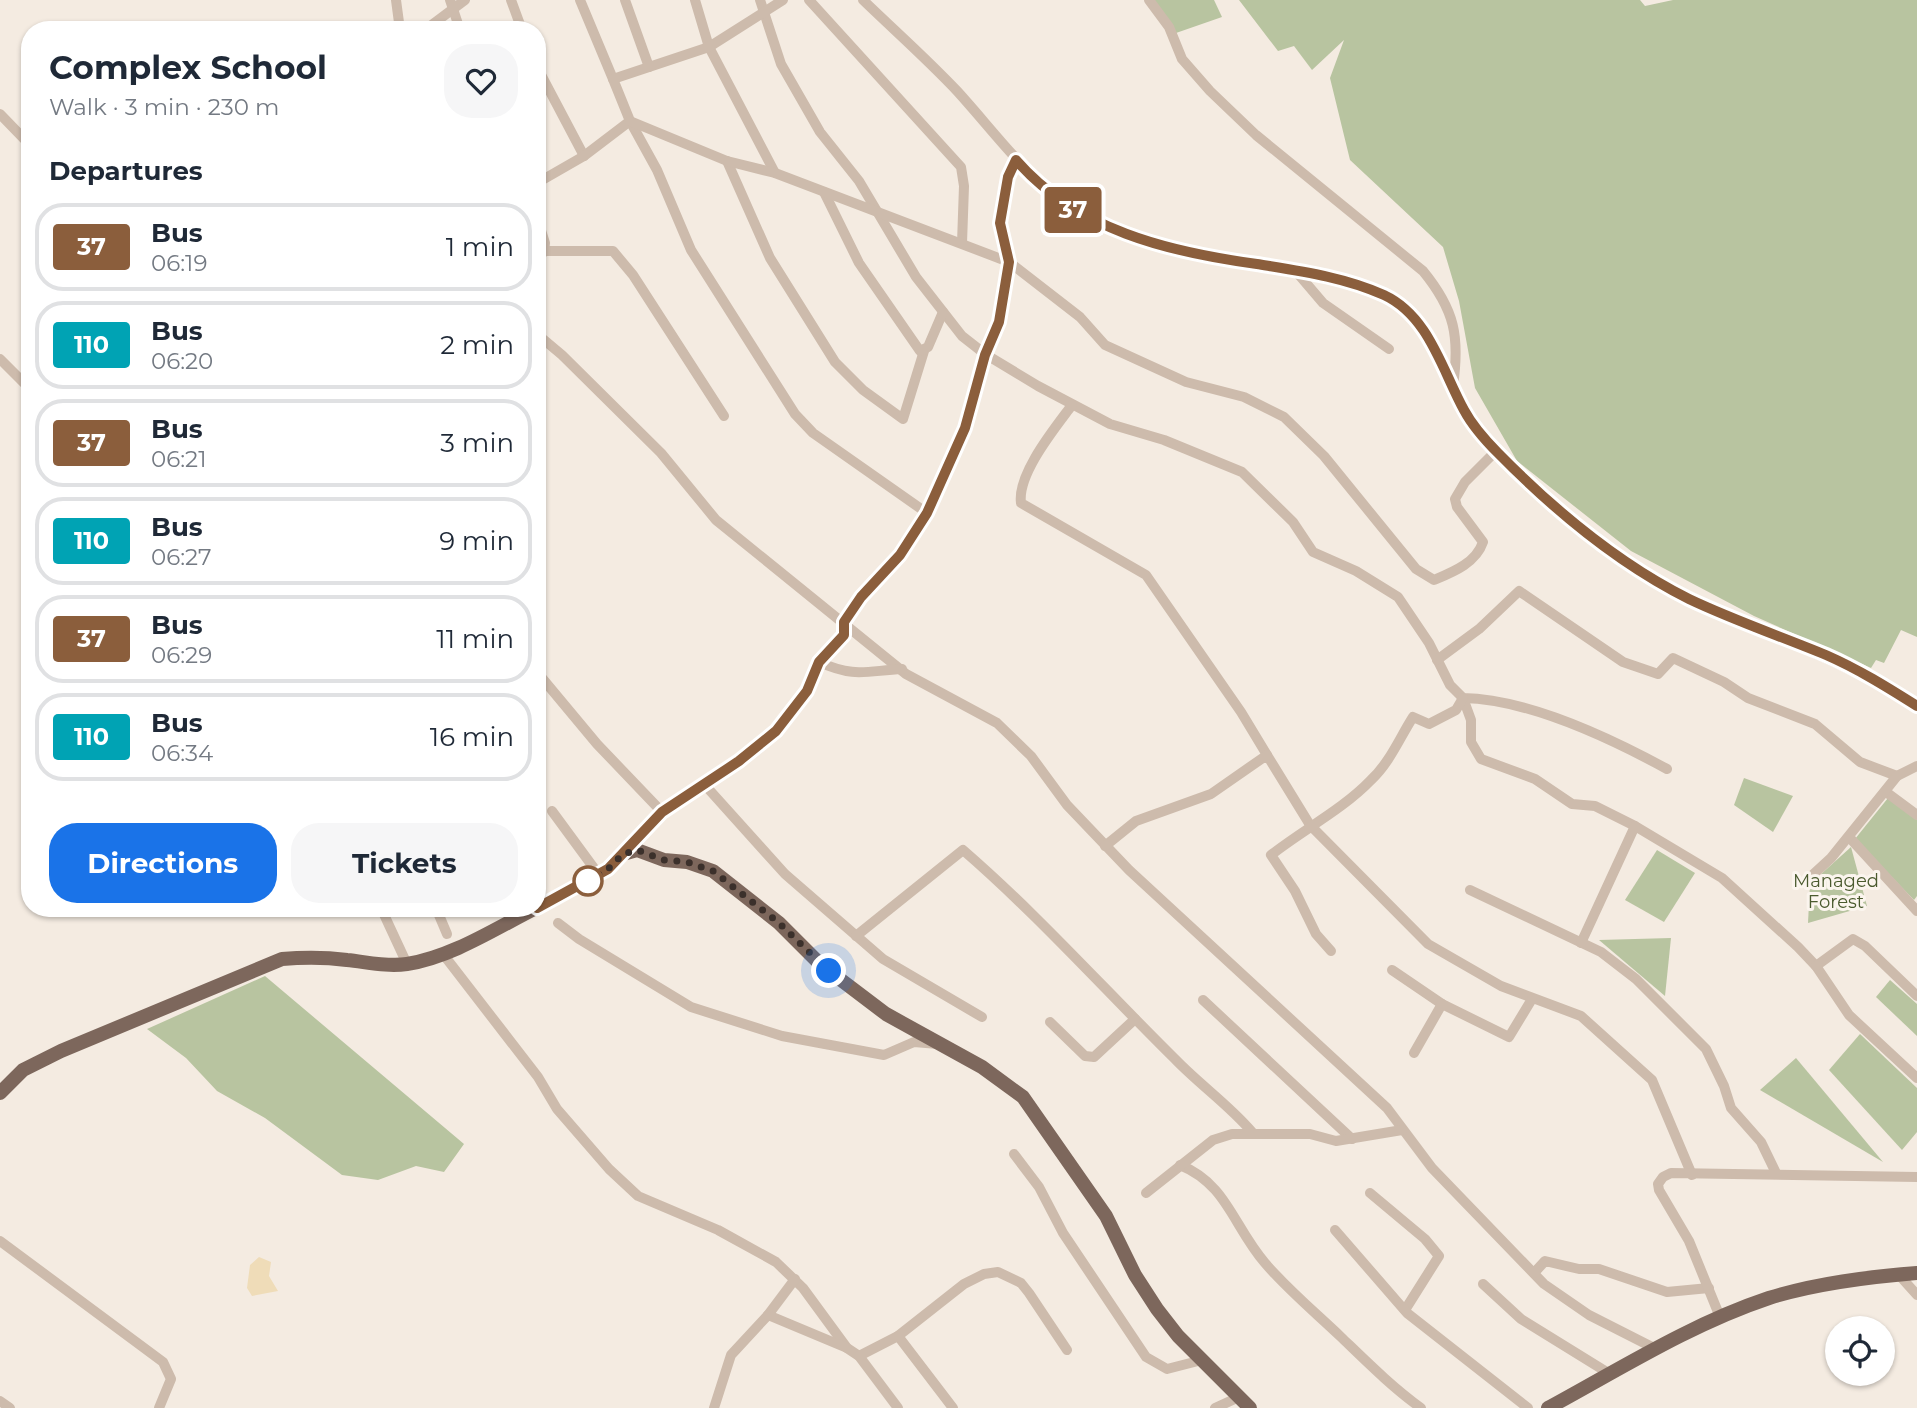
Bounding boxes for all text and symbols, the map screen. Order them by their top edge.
button: heart [444,44,518,118]
text: Complex School [49,47,327,87]
text: Walk · 3 min · 230 m [49,93,279,121]
text: Departures [49,155,203,187]
line badge: 37 [1042,187,1104,233]
text: 37 [1059,195,1087,224]
text: Bus [151,217,203,249]
text: 1 min [446,231,514,263]
text: 37 [77,232,106,261]
text: 06:19 [151,249,207,277]
text: Bus [151,315,203,347]
text: 2 min [440,329,514,361]
text: 110 [74,330,109,359]
text: 06:20 [151,347,213,375]
text: Bus [151,413,203,445]
text: 3 min [440,427,514,459]
text: 37 [77,428,106,457]
text: 06:21 [151,445,206,473]
text: Bus [151,511,203,543]
text: 9 min [439,525,514,557]
text: 110 [74,526,109,555]
text: 06:27 [151,543,212,571]
text: Bus [151,609,203,641]
text: 11 min [436,623,514,655]
text: 37 [77,624,106,653]
text: 06:29 [151,641,212,669]
text: Bus [151,707,203,739]
text: 16 min [430,721,514,753]
text: 110 [74,722,109,751]
text: 06:34 [151,739,213,767]
button: Directions [49,823,277,903]
button: Tickets [291,823,518,903]
unlabelled marker [573,866,603,896]
park label: Managed Forest [1793,870,1879,913]
your location [811,953,846,988]
map controls [1825,1316,1895,1386]
button: locate [1825,1316,1895,1386]

